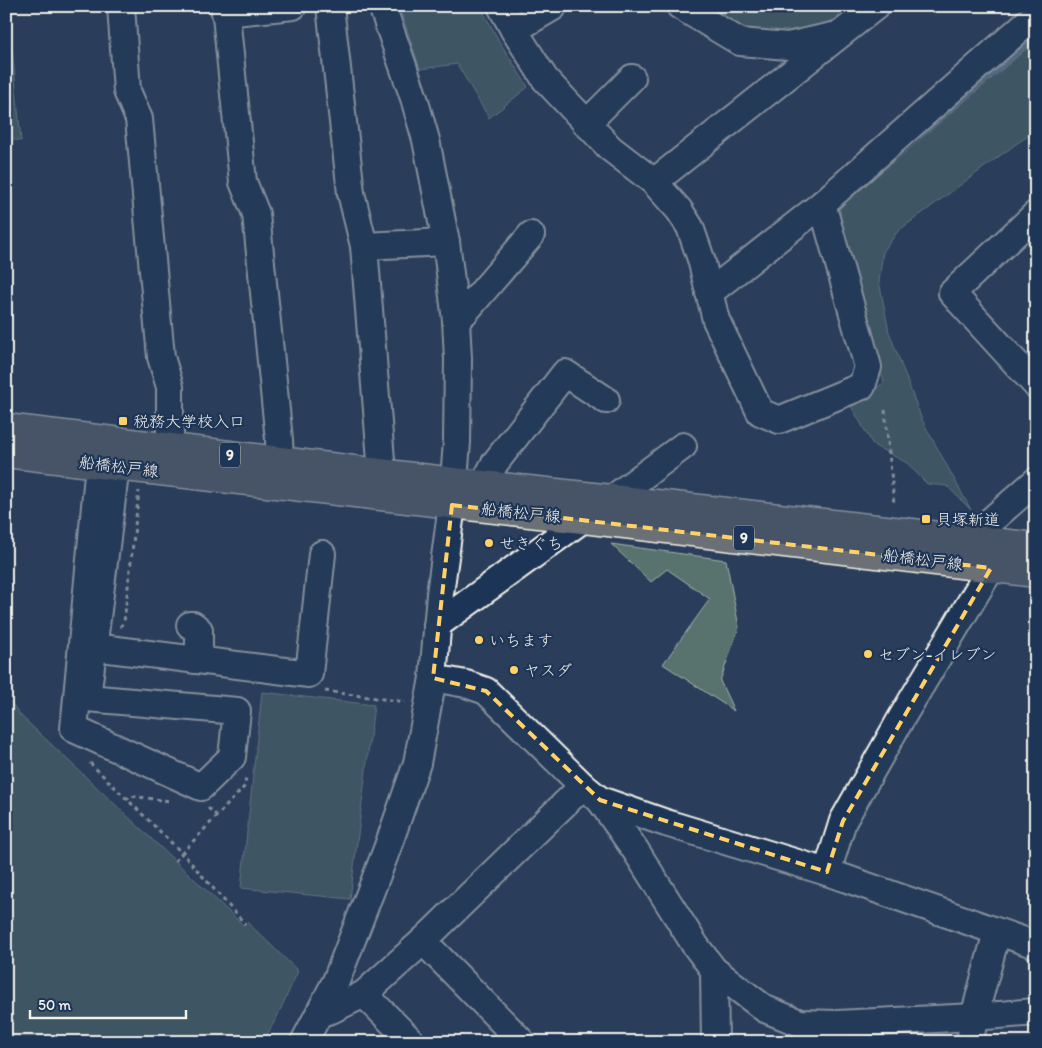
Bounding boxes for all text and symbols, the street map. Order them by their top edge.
place label: 税務大学校入口 [133,412,245,431]
marker: 税務大学校入口 [117,415,129,427]
road number: 9 [220,442,240,468]
street label: 船橋松戸線 [78,452,160,481]
street label: 船橋松戸線 [480,499,562,526]
place label: 貝塚新道 [936,510,1000,529]
marker: 貝塚新道 [920,513,932,525]
road number: 9 [734,526,754,550]
place label: せきぐち [499,534,563,553]
marker: せきぐち [483,537,495,549]
street label: 船橋松戸線 [882,545,964,574]
place label: いちます [489,631,553,650]
marker: いちます [473,634,485,646]
place label: セブン-イレブン [878,645,996,664]
marker: セブン-イレブン [862,648,874,660]
place label: ヤスダ [524,661,572,680]
marker: ヤスダ [508,664,520,676]
scale bar [30,988,186,1020]
text: 50 m [38,996,71,1014]

